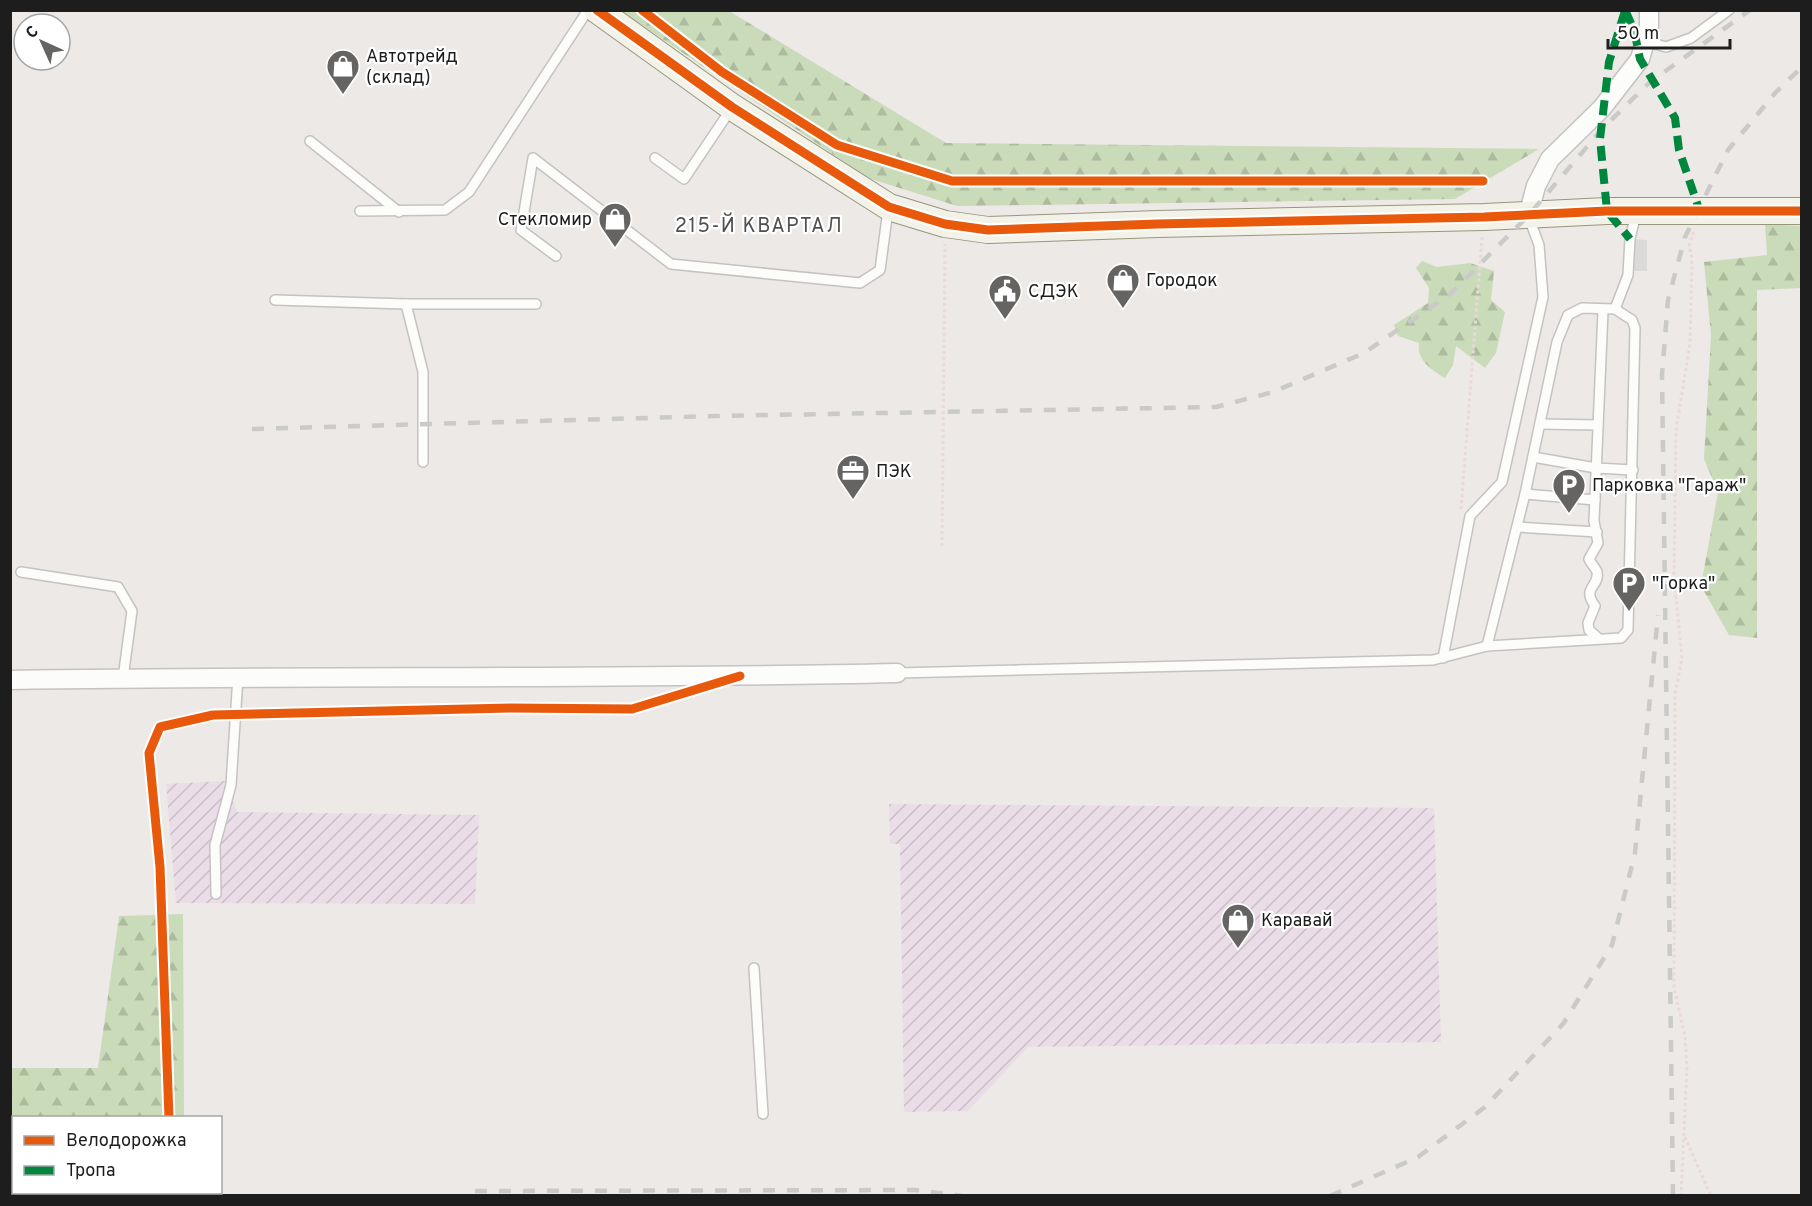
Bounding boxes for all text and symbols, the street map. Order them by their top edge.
north arrow [12,12,72,72]
scale bar [1608,12,1730,50]
text: С [22,22,43,43]
text: 50 m [1617,23,1659,46]
place label: Автотрейд (склад) [366,46,458,90]
shop icon: Автотрейд (склад) [325,48,361,95]
shop icon: Стекломир [597,201,633,248]
place label: Стекломир [498,209,592,232]
district label: 215-Й КВАРТАЛ [675,212,843,240]
shop icon: Городок [1105,262,1141,309]
place label: Городок [1146,270,1218,293]
public building icon: СДЭК [987,273,1023,320]
place label: СДЭК [1028,281,1079,304]
office icon: ПЭК [835,453,871,500]
place label: ПЭК [876,461,912,484]
parking icon: Парковка "Гараж" [1551,467,1587,514]
place label: Парковка "Гараж" [1592,475,1746,498]
parking icon: "Горка" [1611,565,1647,612]
place label: "Горка" [1652,573,1715,596]
shop icon: Каравай [1220,902,1256,949]
place label: Каравай [1261,910,1333,933]
legend [12,1116,222,1194]
text: Велодорожка [66,1130,186,1153]
text: Тропа [66,1160,115,1183]

